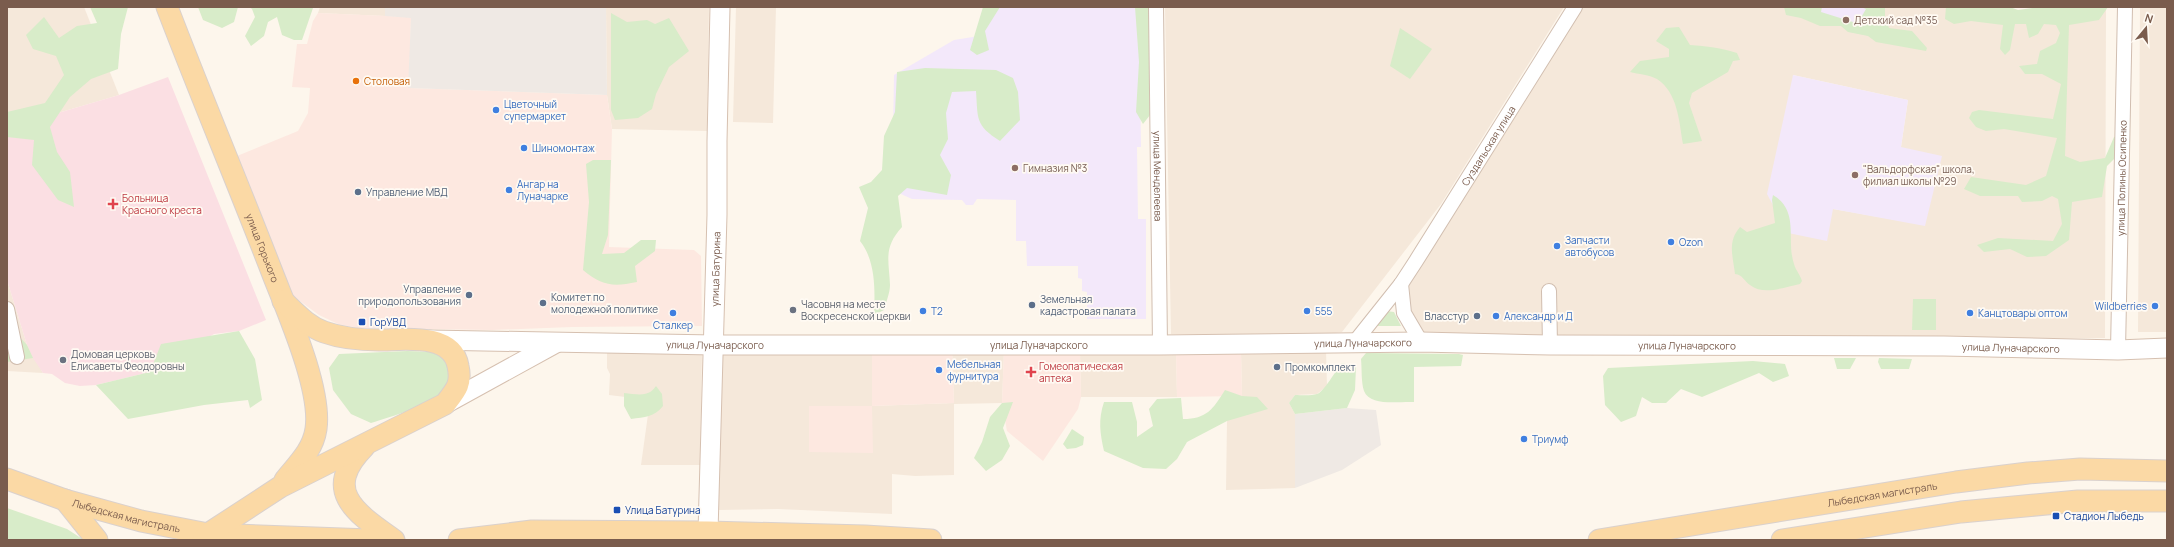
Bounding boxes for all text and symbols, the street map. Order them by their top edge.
north arrow [2126,8,2166,48]
text: N [2143,10,2155,26]
place label: Детский сад №35 [1854,13,1938,27]
marker: Детский сад №35 [1841,15,1851,25]
place label: Столовая [364,74,410,88]
marker: Столовая [351,76,361,86]
place label: Цветочный супермаркет [504,97,566,123]
street label: Суздальская улица [1458,103,1519,188]
marker: Цветочный супермаркет [491,105,501,115]
street label: улица Полины Осипенко [2113,120,2130,236]
street label: улица Менделеева [1150,131,1166,221]
place label: Шиномонтаж [532,141,595,155]
marker: Шиномонтаж [519,143,529,153]
place label: Гимназия №3 [1023,161,1087,175]
place label: "Вальдорфская" школа, филиал школы №29 [1863,162,1975,188]
marker: Гимназия №3 [1010,163,1020,173]
marker: "Вальдорфская" школа, филиал школы №29 [1850,170,1860,180]
place label: Ангар на Луначарке [517,177,568,203]
place label: Управление МВД [366,185,448,199]
marker: Ангар на Луначарке [504,185,514,195]
marker: Управление МВД [353,187,363,197]
place label: Больница Красного креста [122,191,202,217]
marker: Больница Красного креста [107,198,119,210]
street label: улица Горького [243,211,282,284]
street label: улица Батурина [707,231,724,307]
place label: Запчасти автобусов [1565,233,1615,259]
place label: Ozon [1679,235,1703,249]
marker: Ozon [1666,237,1676,247]
marker: Запчасти автобусов [1552,241,1562,251]
place label: Управление природопользования [358,282,461,308]
marker: Управление природопользования [464,290,474,300]
place label: Комитет по молодежной политике [551,290,658,316]
place label: Земельная кадастровая палата [1040,292,1136,318]
place label: Часовня на месте Воскресенской церкви [801,297,911,323]
marker: Комитет по молодежной политике [538,298,548,308]
place label: Wildberries [2095,299,2147,313]
marker: Земельная кадастровая палата [1027,300,1037,310]
marker: Wildberries [2150,301,2160,311]
place label: T2 [931,304,943,318]
place label: 555 [1315,304,1333,318]
marker: Часовня на месте Воскресенской церкви [788,305,798,315]
marker: T2 [918,306,928,316]
marker: 555 [1302,306,1312,316]
place label: Канцтовары оптом [1978,306,2067,320]
marker: Сталкер [668,308,678,318]
marker: Канцтовары оптом [1965,308,1975,318]
place label: Власстур [1425,309,1469,323]
place label: Александр и Д [1504,309,1573,323]
marker: Власстур [1472,311,1482,321]
marker: Александр и Д [1491,311,1501,321]
place label: ГорУВД [370,315,406,329]
marker: ГорУВД [357,317,367,327]
place label: Сталкер [653,318,693,332]
street label: улица Луначарского [1314,335,1412,350]
street label: улица Луначарского [666,337,764,352]
street label: улица Луначарского [990,338,1088,352]
street label: улица Луначарского [1638,338,1736,352]
street label: улица Луначарского [1962,339,2060,356]
place label: Домовая церковь Елисаветы Феодоровны [71,347,185,373]
marker: Домовая церковь Елисаветы Феодоровны [58,355,68,365]
place label: Мебельная фурнитура [947,357,1001,383]
place label: Гомеопатическая аптека [1039,359,1123,385]
place label: Промкомплект [1285,360,1356,374]
marker: Промкомплект [1272,362,1282,372]
marker: Мебельная фурнитура [934,365,944,375]
marker: Гомеопатическая аптека [1026,367,1036,377]
place label: Триумф [1532,432,1568,446]
marker: Триумф [1519,434,1529,444]
street label: Лыбедская магистраль [1826,478,1938,510]
street label: Лыбедская магистраль [71,495,182,535]
place label: Улица Батурина [625,503,701,517]
marker: Улица Батурина [612,505,622,515]
place label: Стадион Лыбедь [2064,509,2144,523]
marker: Стадион Лыбедь [2051,511,2061,521]

